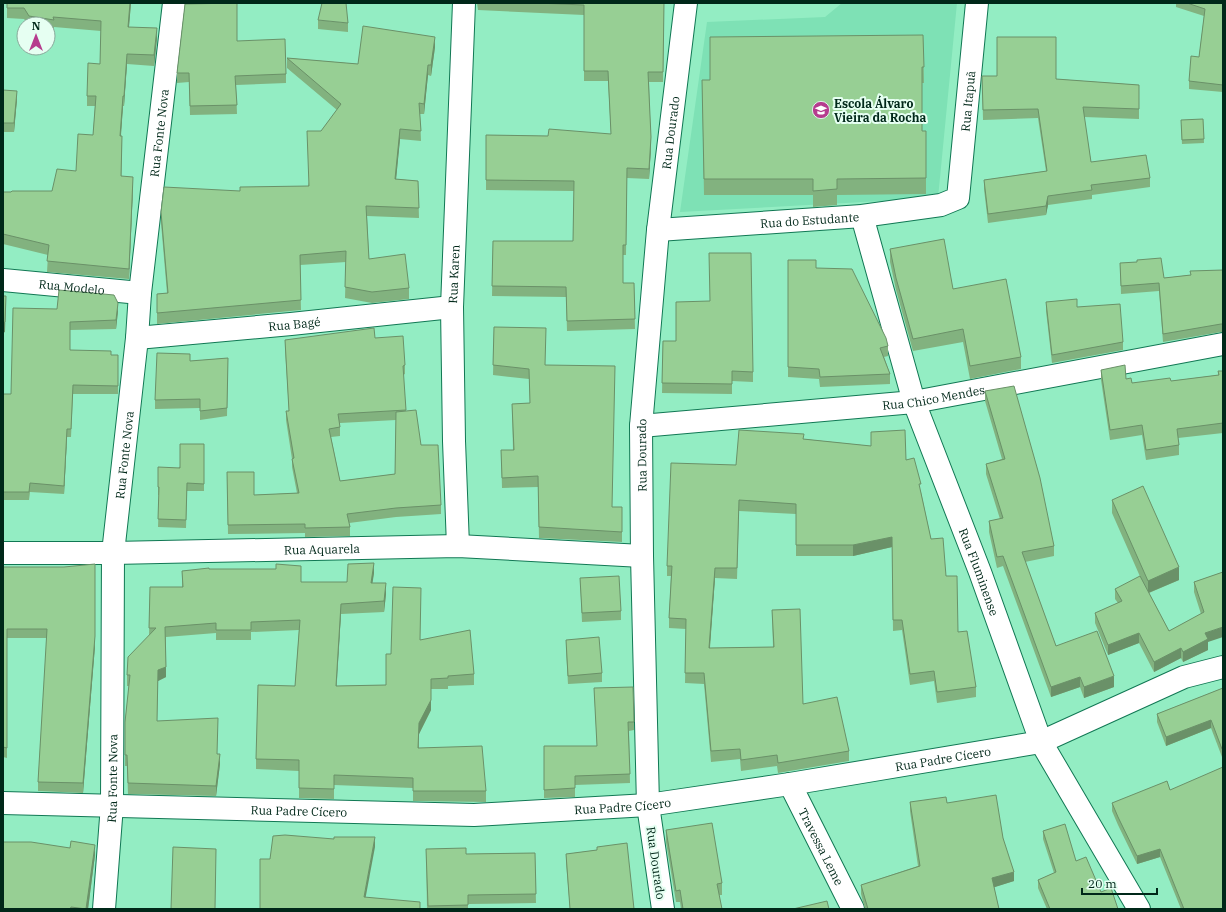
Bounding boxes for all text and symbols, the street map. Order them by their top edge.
north arrow [16,16,56,56]
text: N [32,19,41,33]
street label: Rua Itapuã [957,69,978,132]
street label: Rua Fonte Nova [146,88,171,178]
street label: Rua Dourado [658,95,682,170]
place label: Escola Álvaro Vieira da Rocha [834,95,927,125]
school or university icon: Escola Álvaro Vieira da Rocha [811,100,831,120]
street label: Rua do Estudante [760,209,860,230]
street label: Rua Karen [445,244,462,304]
street label: Rua Modelo [38,276,106,297]
street label: Rua Bagé [268,313,321,334]
street label: Rua Chico Mendes [882,381,986,412]
street label: Rua Fonte Nova [112,410,136,500]
street label: Rua Dourado [633,418,649,492]
street label: Rua Fluminense [956,526,1003,618]
street label: Rua Aquarela [284,540,361,557]
street label: Rua Fonte Nova [103,734,120,823]
street label: Rua Padre Cícero [894,743,992,774]
street label: Rua Padre Cícero [574,794,672,817]
street label: Rua Padre Cícero [250,802,348,819]
street label: Travessa Leme [796,805,847,888]
street label: Rua Dourado [643,826,669,901]
scale bar [1082,870,1157,896]
text: 20 m [1088,876,1117,891]

